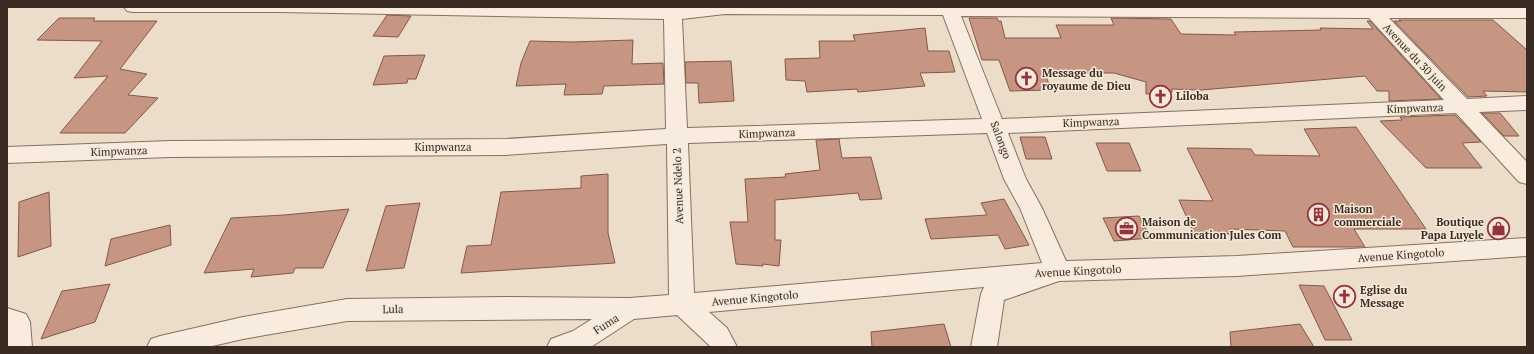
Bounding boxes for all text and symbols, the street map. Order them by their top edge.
street label: Avenue du 30 juin [1380,20,1450,94]
church icon: Message du royaume de Dieu [1014,66,1040,92]
place label: Message du royaume de Dieu [1042,66,1131,93]
church icon: Liloba [1147,83,1173,109]
place label: Liloba [1176,89,1209,103]
street label: Kimpwanza [1386,100,1444,116]
street label: Kimpwanza [1062,114,1120,130]
street label: Salongo [987,119,1015,161]
street label: Kimpwanza [738,125,796,141]
street label: Kimpwanza [414,140,472,154]
street label: Kimpwanza [90,143,148,159]
street label: Avenue Ndelo 2 [670,147,686,224]
building icon: Maison commerciale [1306,202,1332,228]
place label: Maison commerciale [1334,202,1401,229]
office icon: Maison de Communication Jules Com [1114,215,1140,241]
place label: Maison de Communication Jules Com [1142,215,1282,242]
place label: Boutique Papa Luyele [1421,215,1484,242]
shop icon: Boutique Papa Luyele [1486,215,1512,241]
street label: Avenue Kingotolo [1357,245,1445,265]
street label: Avenue Kingotolo [1034,262,1122,280]
church icon: Eglise du Message [1332,283,1358,309]
place label: Eglise du Message [1360,283,1408,310]
street label: Avenue Kingotolo [711,287,799,309]
street label: Lula [382,302,404,316]
street label: Fuma [591,311,622,337]

